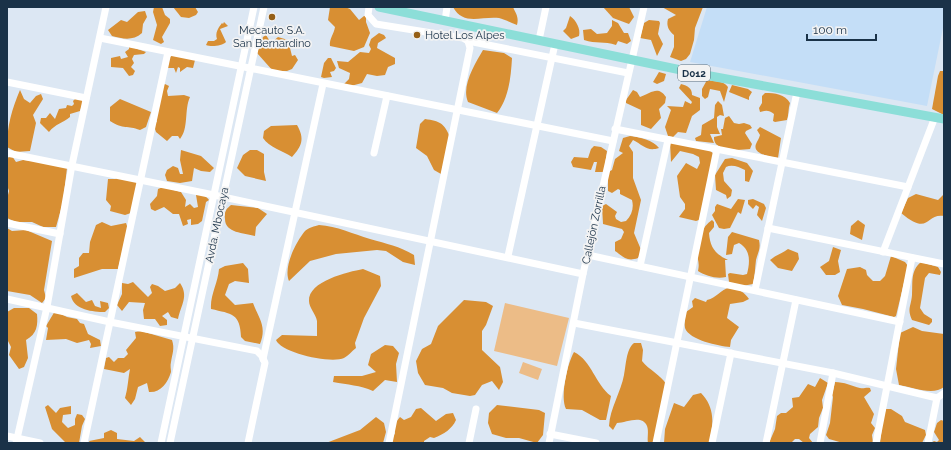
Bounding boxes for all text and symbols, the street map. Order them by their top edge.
marker: Mecauto S.A. San Bernardino [267,12,277,22]
scale bar [807,16,876,42]
text: 100 m [813,23,847,37]
place label: Mecauto S.A. San Bernardino [233,24,311,50]
place label: Hotel Los Alpes [425,29,505,42]
marker: Hotel Los Alpes [412,30,422,40]
road number: D012 [678,65,710,81]
street label: Callejón Zorrilla [579,185,609,265]
street label: Avda. Mbocaya [203,186,231,264]

